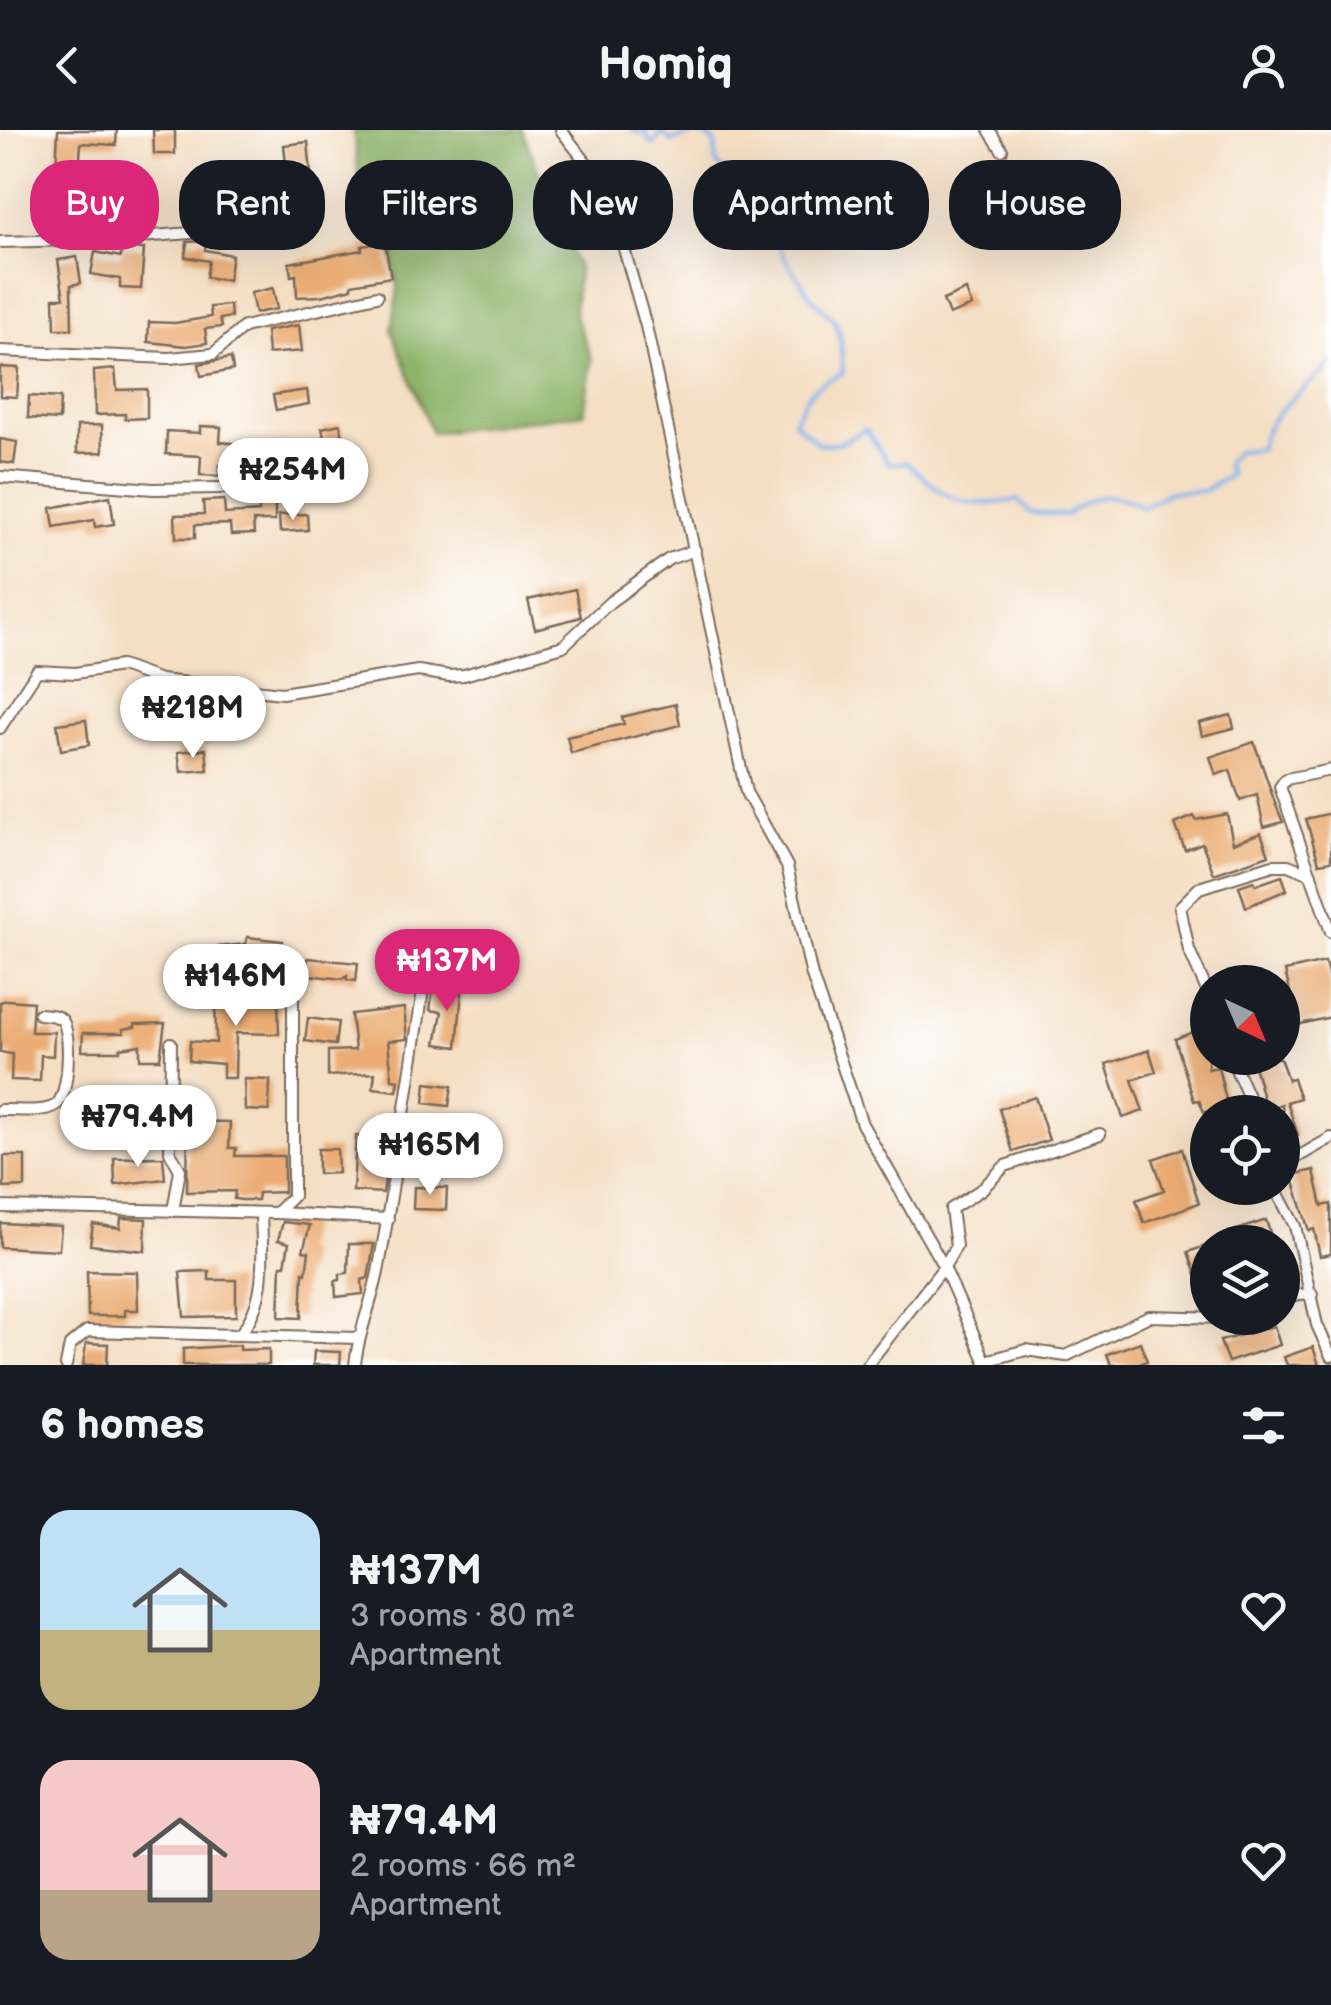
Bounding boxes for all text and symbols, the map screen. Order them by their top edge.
icon: back [40,38,95,93]
text: Homiq [598,38,733,93]
icon: person [1236,38,1291,93]
chip: Buy [30,160,159,250]
chip: Rent [179,160,325,250]
chip: Filters [345,160,513,250]
chip: New [533,160,673,250]
chip: Apartment [693,160,929,250]
chip: House [949,160,1121,250]
pin: ₦254M [223,438,363,523]
text: ₦254M [239,451,347,490]
pin: ₦218M [123,676,263,761]
text: ₦218M [142,689,244,728]
pin: ₦137M [377,929,517,1014]
text: ₦137M [397,942,497,981]
pin: ₦146M [166,944,306,1029]
text: ₦146M [185,957,287,996]
north arrow [1190,965,1300,1075]
map controls [1190,965,1300,1335]
pin: ₦79.4M [57,1085,219,1170]
button: locate [1190,1095,1300,1205]
text: ₦79.4M [82,1098,195,1137]
pin: ₦165M [360,1113,500,1198]
text: ₦165M [379,1126,481,1165]
button: layers [1190,1225,1300,1335]
icon: filters [1236,1398,1291,1453]
text: 6 homes [40,1400,204,1451]
text: ₦137M [350,1546,482,1597]
icon: home [120,1550,240,1670]
icon: heart [1236,1583,1291,1638]
text: 3 rooms · 80 m² [350,1597,575,1636]
text: Apartment [350,1636,501,1675]
text: ₦79.4M [350,1796,498,1847]
icon: home [120,1800,240,1920]
icon: heart [1236,1833,1291,1888]
text: 2 rooms · 66 m² [350,1847,576,1886]
text: Apartment [350,1886,501,1925]

